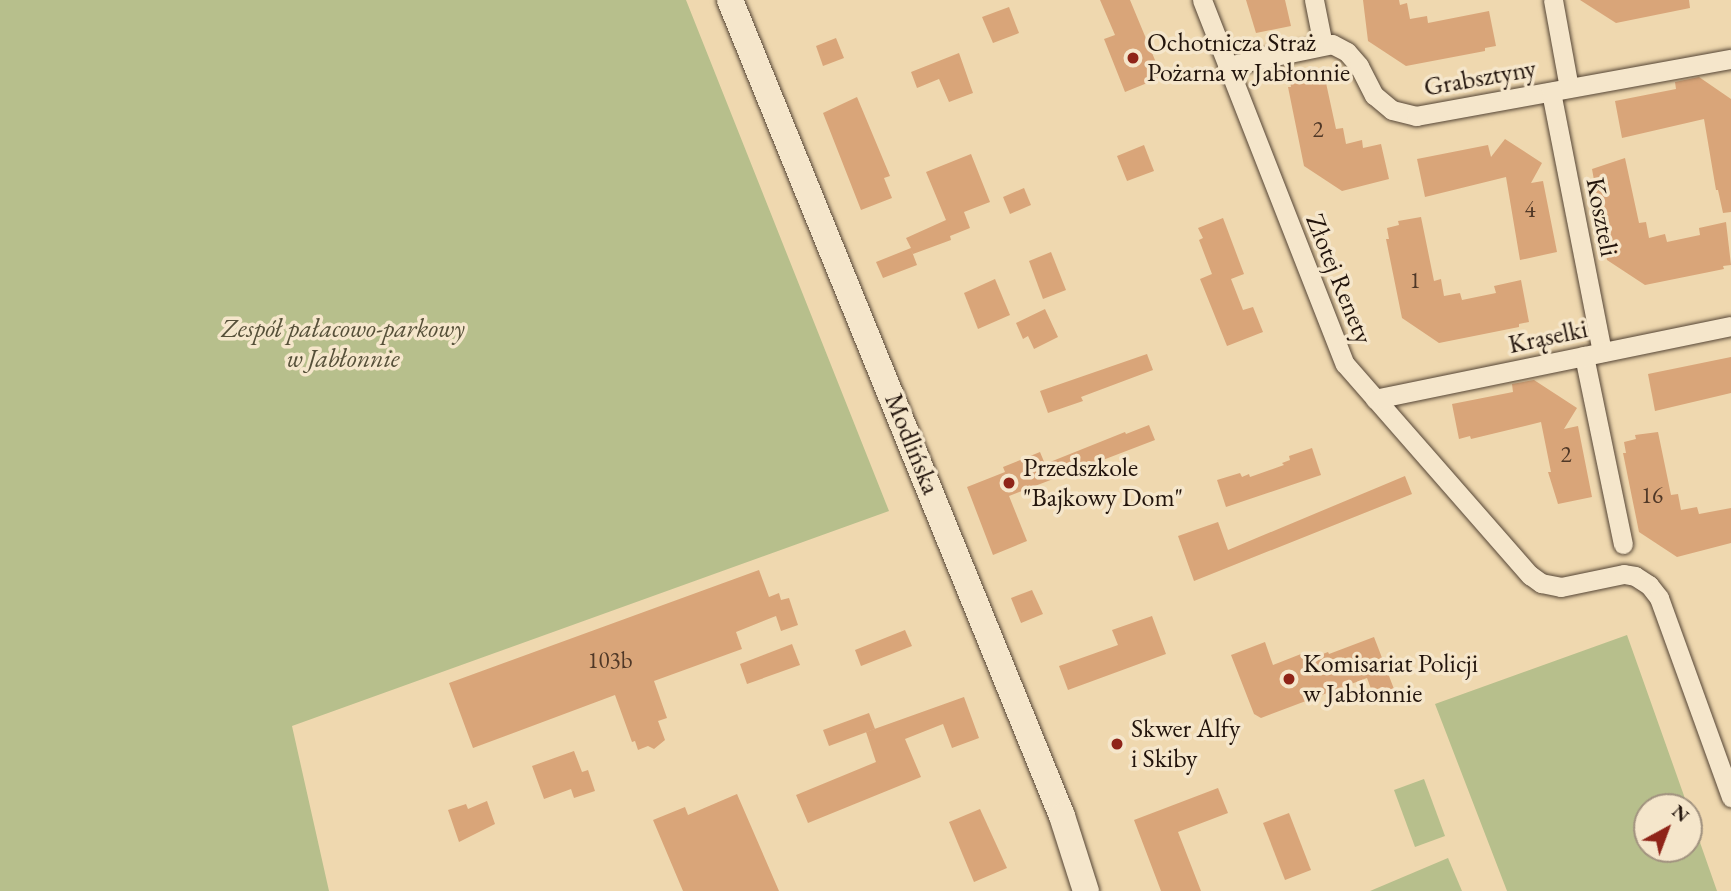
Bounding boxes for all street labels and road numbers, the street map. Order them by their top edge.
street label: Grabsztyny [1422,53,1538,103]
street label: Koszteli [1579,175,1625,259]
street label: Złotej Renety [1299,210,1379,348]
street label: Krąselki [1506,313,1590,361]
street label: Modlińska [878,389,946,499]

